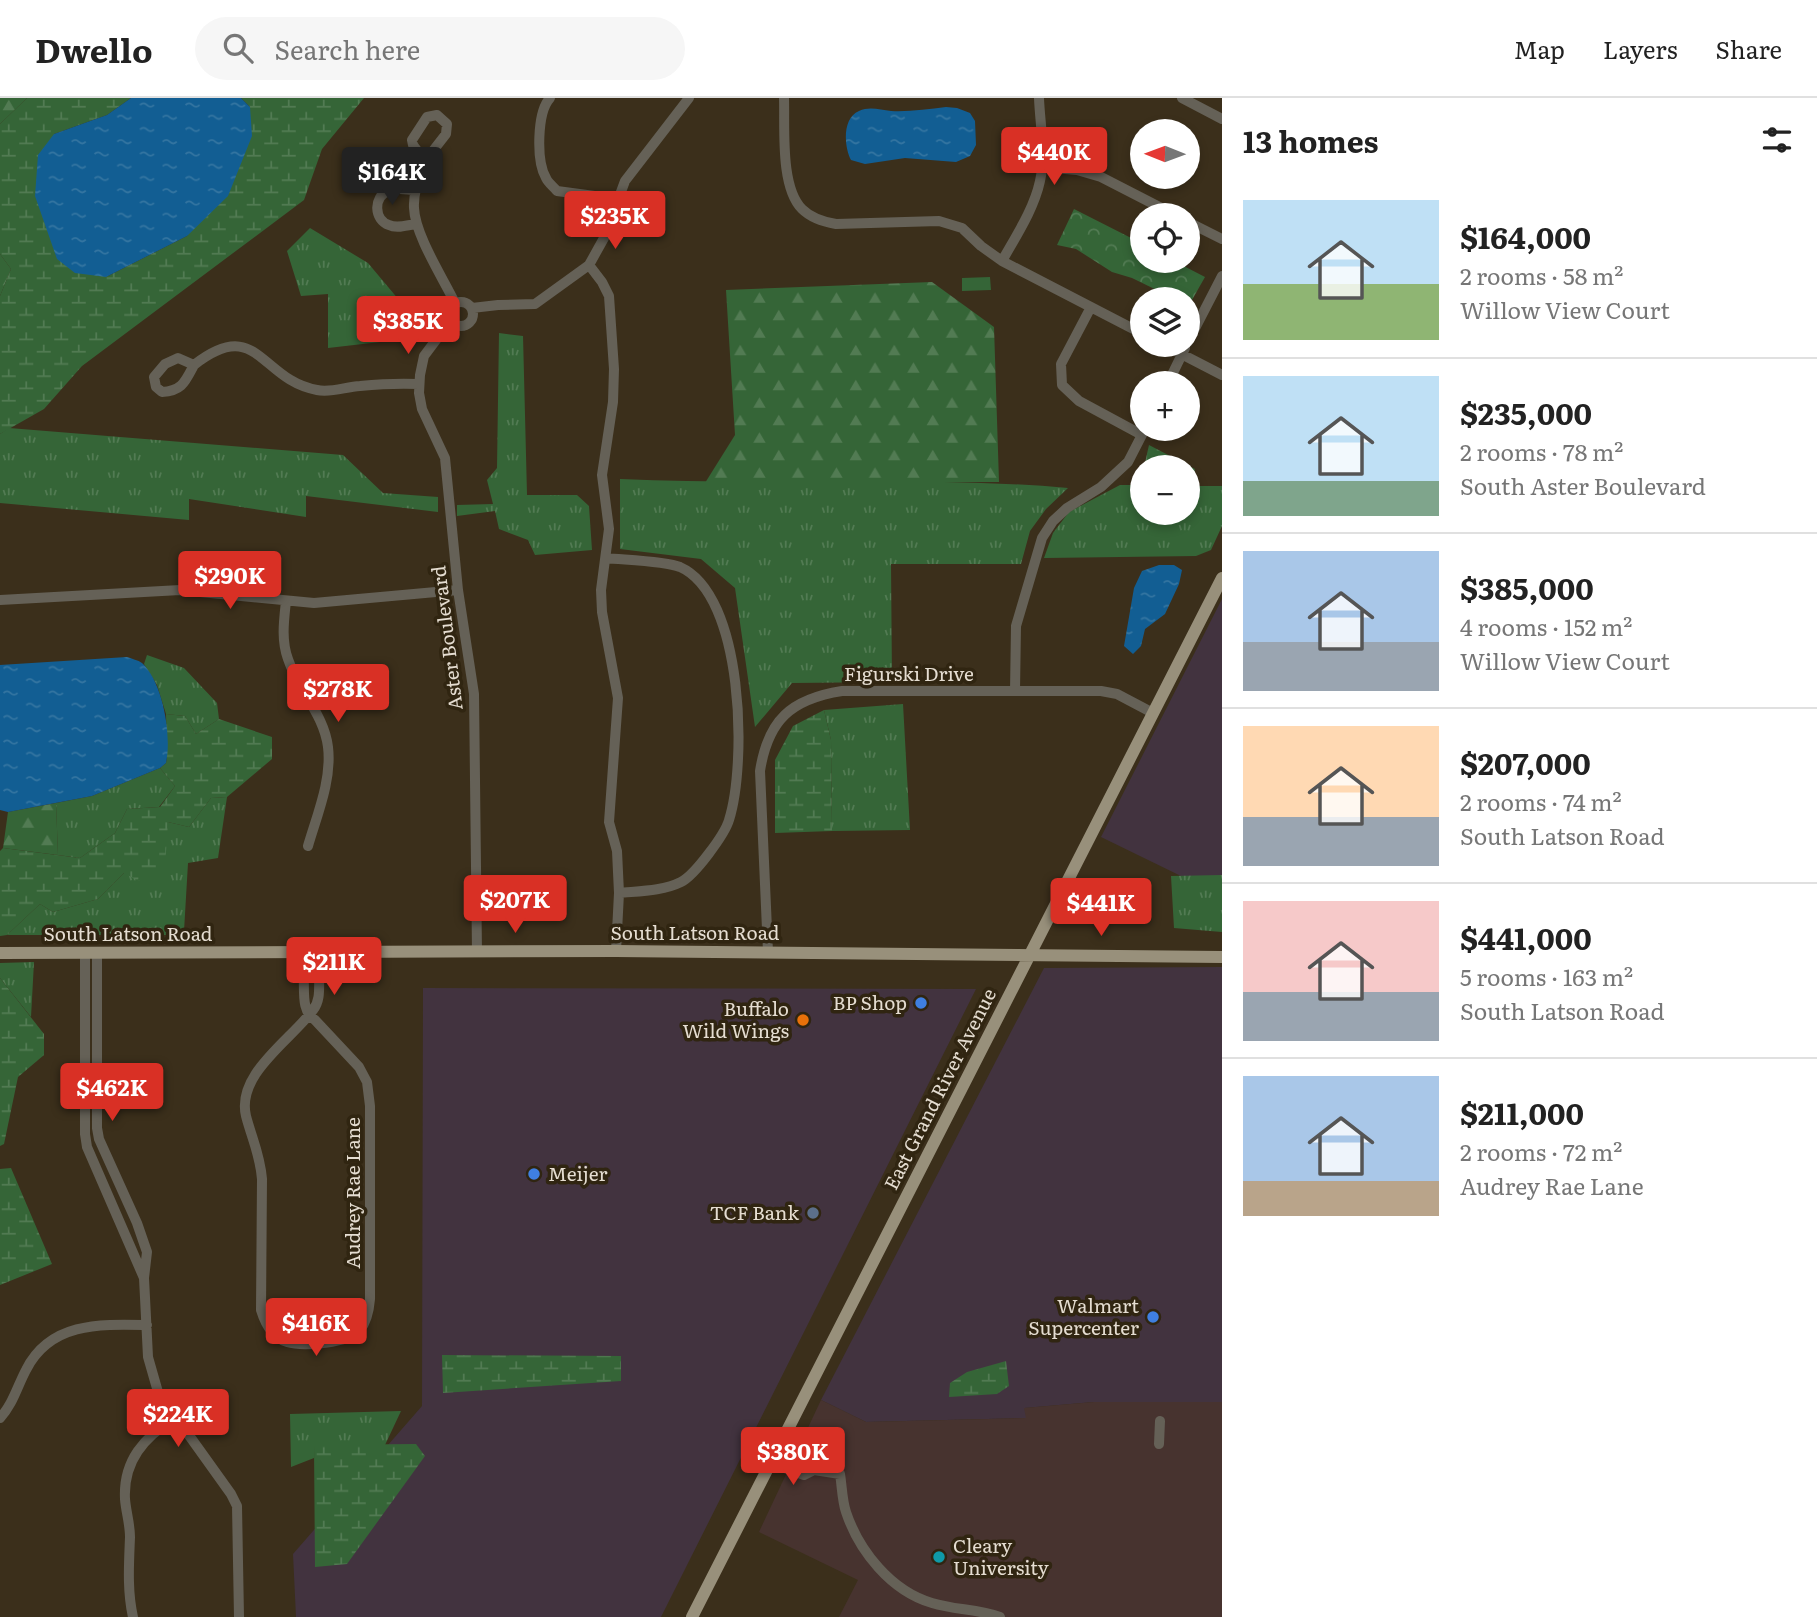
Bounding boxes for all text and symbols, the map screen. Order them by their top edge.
search box [195,17,685,80]
text: Dwello [35,24,153,73]
icon: search [219,29,257,67]
text: Search here [275,29,420,68]
text: Map [1514,31,1565,66]
text: Layers [1603,31,1677,66]
text: Share [1715,31,1782,66]
text: 13 homes [1243,118,1379,162]
north arrow [1130,119,1200,189]
map controls [1130,119,1200,525]
icon: filters [1758,121,1796,159]
pin: $440K [1005,127,1103,187]
text: $440K [1017,133,1091,167]
pin: $164K [343,148,441,207]
text: $164K [358,153,426,187]
pin: $235K [566,192,664,251]
text: $235K [580,197,650,231]
button: locate [1130,203,1200,273]
text: $164,000 [1460,214,1591,258]
icon: home [1299,228,1383,312]
text: 2 rooms · 58 m² [1460,258,1623,292]
button: layers [1130,287,1200,357]
text: Willow View Court [1460,292,1670,326]
pin: $385K [359,296,457,356]
text: $385K [373,302,443,336]
button: + [1130,371,1200,441]
text: $235,000 [1460,390,1592,434]
icon: home [1299,404,1383,488]
text: 2 rooms · 78 m² [1460,434,1623,468]
button: − [1130,455,1200,525]
text: South Aster Boulevard [1460,468,1706,502]
pin: $290K [181,552,279,611]
text: $290K [194,557,266,591]
street label: Aster Boulevard [423,564,469,712]
text: $385,000 [1460,565,1594,609]
icon: home [1299,579,1383,663]
text: 4 rooms · 152 m² [1460,609,1633,643]
text: Willow View Court [1460,643,1670,677]
street label: Figurski Drive [844,659,974,687]
pin: $278K [289,664,387,724]
text: $278K [303,670,373,704]
text: $207,000 [1460,740,1591,784]
icon: home [1299,754,1383,838]
text: 2 rooms · 74 m² [1460,784,1622,818]
text: South Latson Road [1460,818,1665,852]
pin: $207K [466,876,564,935]
pin: $441K [1052,878,1150,938]
text: $207K [480,881,550,915]
text: $441K [1067,884,1135,918]
text: $441,000 [1460,915,1592,959]
street label: South Latson Road [610,918,780,946]
street label: South Latson Road [43,919,213,947]
icon: home [1299,929,1383,1013]
pin: $211K [285,937,383,997]
text: $211K [302,943,366,977]
text: 5 rooms · 163 m² [1460,959,1633,993]
street label: East Grand River Avenue [876,983,1002,1194]
place label: BP Shop [833,988,907,1016]
text: South Latson Road [1460,993,1665,1027]
place label: Buffalo Wild Wings [683,994,789,1044]
marker: BP Shop [913,995,929,1011]
marker: Buffalo Wild Wings [795,1012,811,1028]
pin: $462K [63,1063,161,1123]
text: $462K [76,1069,148,1103]
text: $211,000 [1460,1090,1584,1134]
icon: home [1299,1104,1383,1188]
street label: Audrey Rae Lane [338,1117,366,1269]
text: 2 rooms · 72 m² [1460,1134,1622,1168]
place label: Meijer [548,1159,607,1187]
marker: Meijer [526,1166,542,1182]
text: Audrey Rae Lane [1460,1168,1644,1202]
place label: TCF Bank [710,1198,799,1226]
marker: TCF Bank [805,1205,821,1221]
place label: Walmart Supercenter [1028,1291,1139,1341]
pin: $416K [267,1298,365,1358]
text: $416K [282,1304,350,1338]
marker: Walmart Supercenter [1145,1309,1161,1325]
pin: $224K [129,1390,227,1449]
text: $224K [143,1395,213,1429]
pin: $380K [744,1428,842,1487]
text: $380K [757,1433,829,1467]
place label: Cleary University [953,1531,1049,1581]
marker: Cleary University [931,1549,947,1565]

